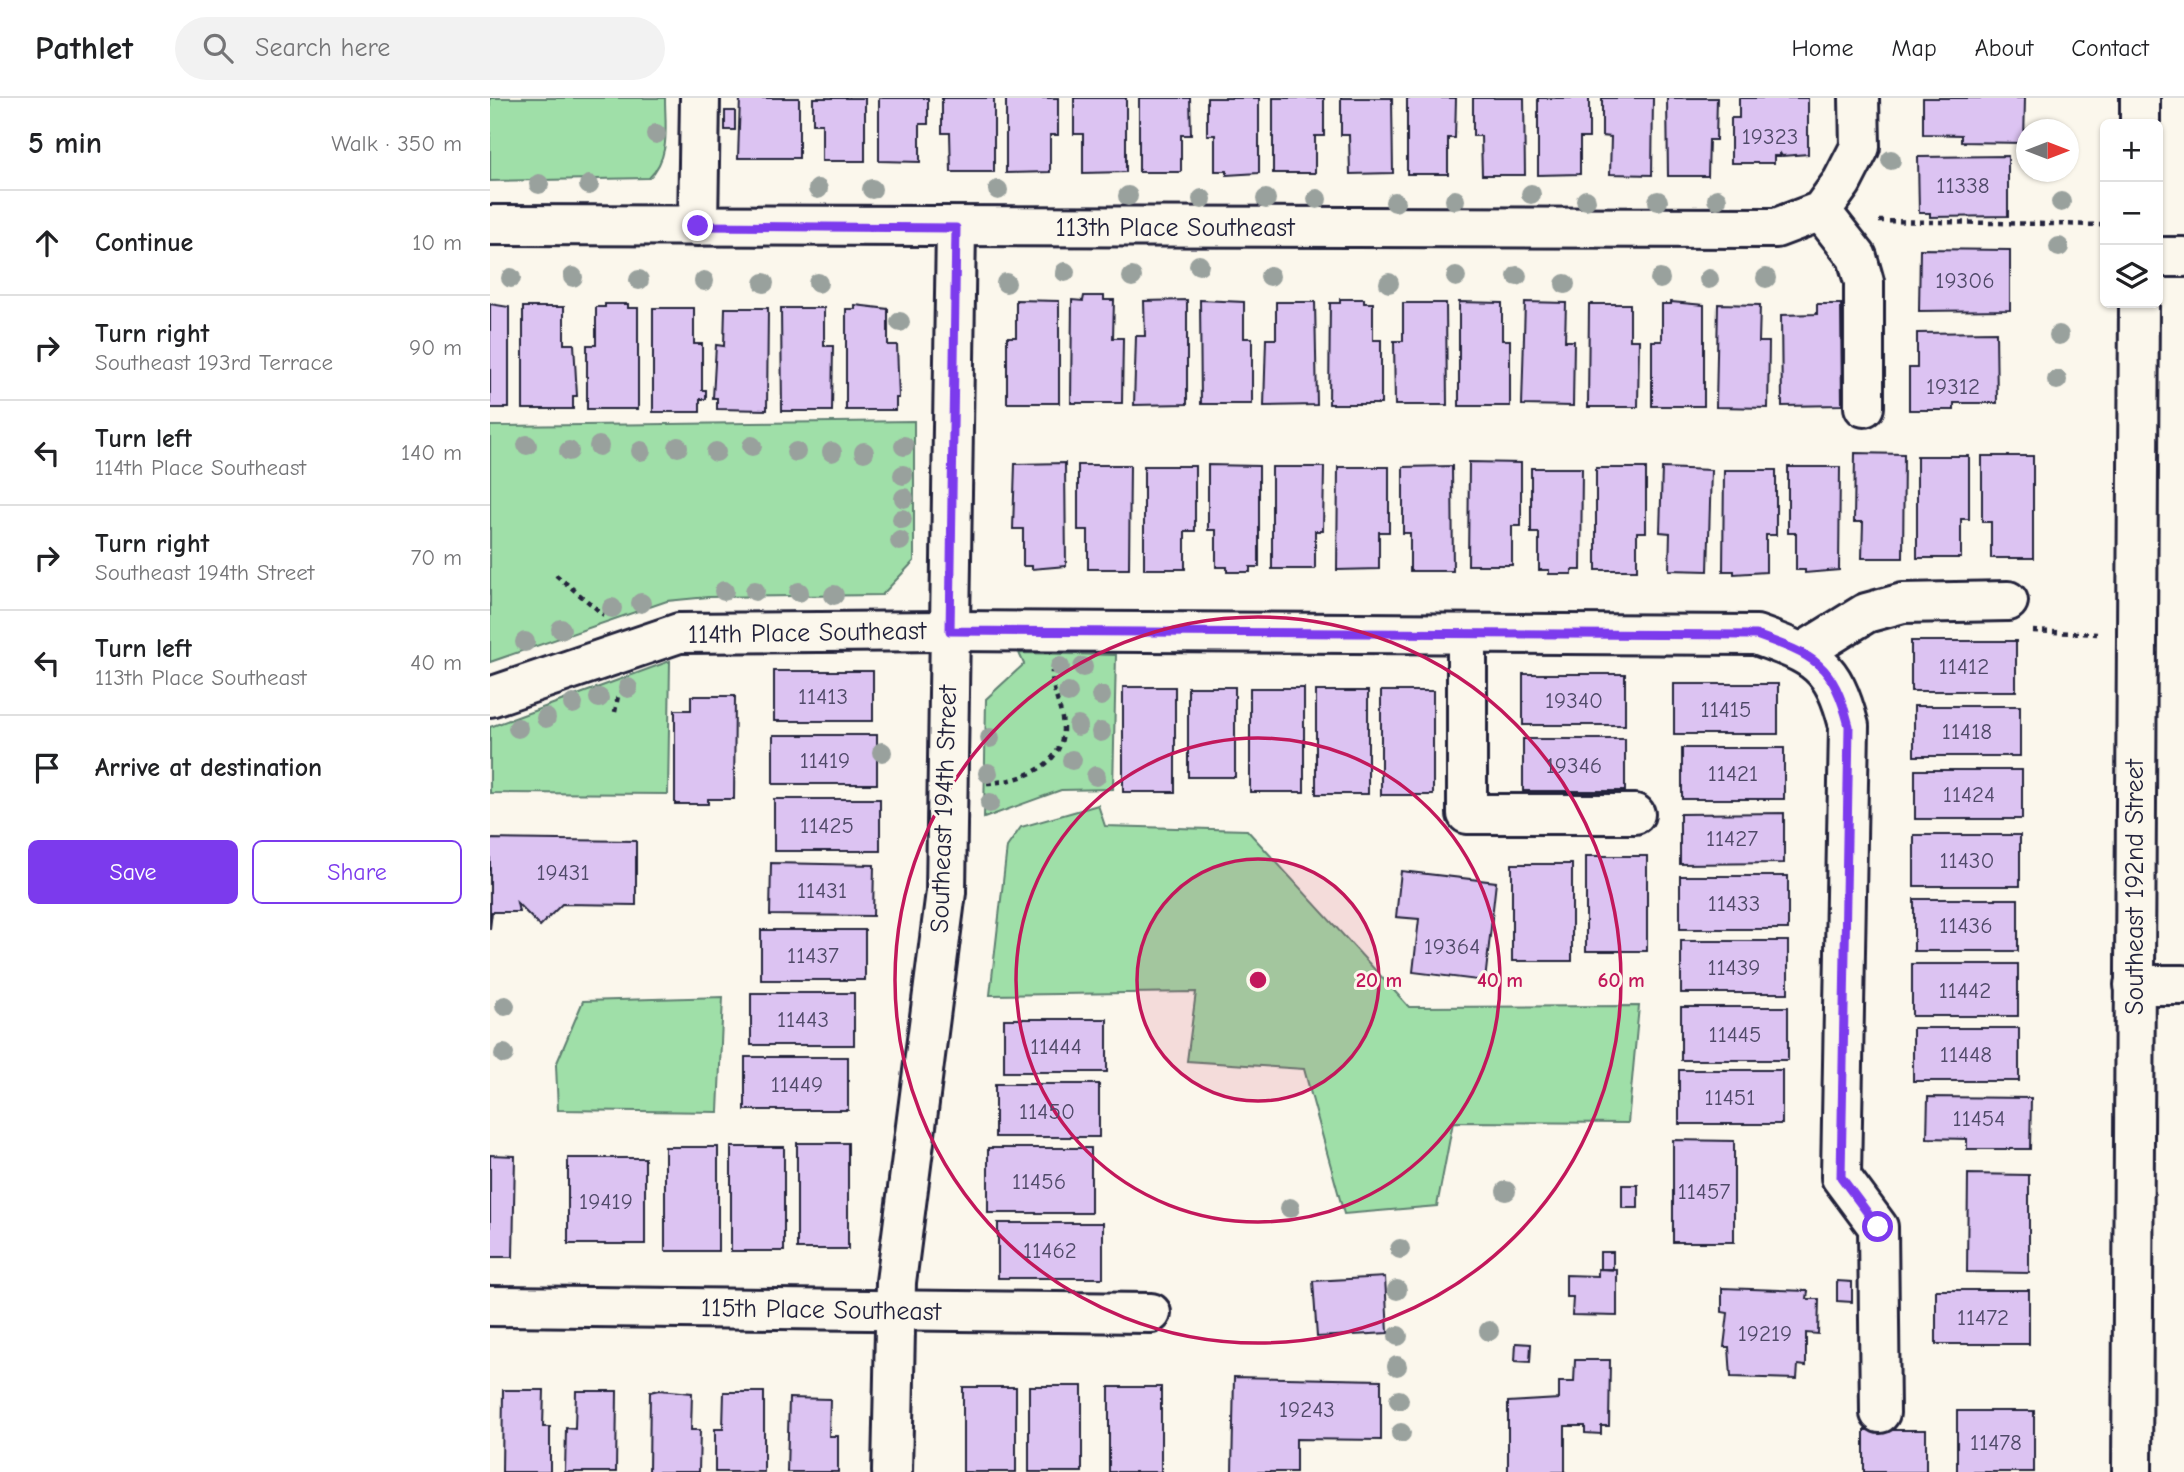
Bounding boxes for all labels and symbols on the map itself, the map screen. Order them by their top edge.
north arrow [2016,119,2079,182]
house number: 19323 [1742,123,1798,150]
house number: 11338 [1936,172,1990,199]
route end [682,210,713,241]
street label: 113th Place Southeast [1055,213,1296,243]
house number: 19306 [1935,267,1995,294]
house number: 19312 [1926,373,1980,400]
street label: 114th Place Southeast [687,616,928,650]
house number: 11412 [1939,653,1989,680]
house number: 11413 [798,683,848,710]
street label: Southeast 194th Street [925,683,963,933]
house number: 19340 [1545,687,1603,714]
house number: 11415 [1701,696,1751,723]
house number: 11418 [1942,718,1992,745]
house number: 11419 [800,747,850,774]
house number: 19346 [1546,752,1602,779]
street label: Southeast 192nd Street [2120,758,2150,1015]
house number: 11421 [1708,760,1758,787]
house number: 11424 [1943,781,1995,808]
house number: 11425 [800,812,854,839]
house number: 11427 [1706,825,1758,852]
house number: 11430 [1940,847,1994,874]
house number: 19431 [536,859,590,886]
house number: 11431 [797,877,847,904]
house number: 11433 [1708,890,1760,917]
house number: 11436 [1939,912,1993,939]
house number: 19364 [1424,933,1480,960]
house number: 11437 [787,942,839,969]
house number: 11439 [1707,954,1761,981]
centre of rings [1246,968,1270,992]
text: 20 m [1356,968,1402,992]
text: 40 m [1477,968,1523,992]
text: 60 m [1597,968,1645,992]
house number: 11442 [1939,977,1991,1004]
house number: 11443 [777,1006,829,1033]
house number: 11445 [1709,1021,1761,1048]
house number: 11444 [1030,1033,1082,1060]
house number: 11448 [1940,1041,1992,1068]
house number: 11449 [771,1071,823,1098]
house number: 11451 [1705,1084,1755,1111]
house number: 11450 [1019,1098,1075,1125]
house number: 11454 [1953,1105,2005,1132]
house number: 11456 [1012,1168,1066,1195]
house number: 11457 [1678,1178,1730,1205]
house number: 19419 [579,1188,633,1215]
route start [1862,1211,1893,1242]
house number: 11462 [1023,1237,1077,1264]
street label: 115th Place Southeast [701,1293,943,1327]
house number: 11472 [1957,1304,2009,1331]
house number: 19219 [1738,1320,1792,1347]
house number: 19243 [1279,1396,1335,1423]
house number: 11478 [1970,1429,2022,1456]

